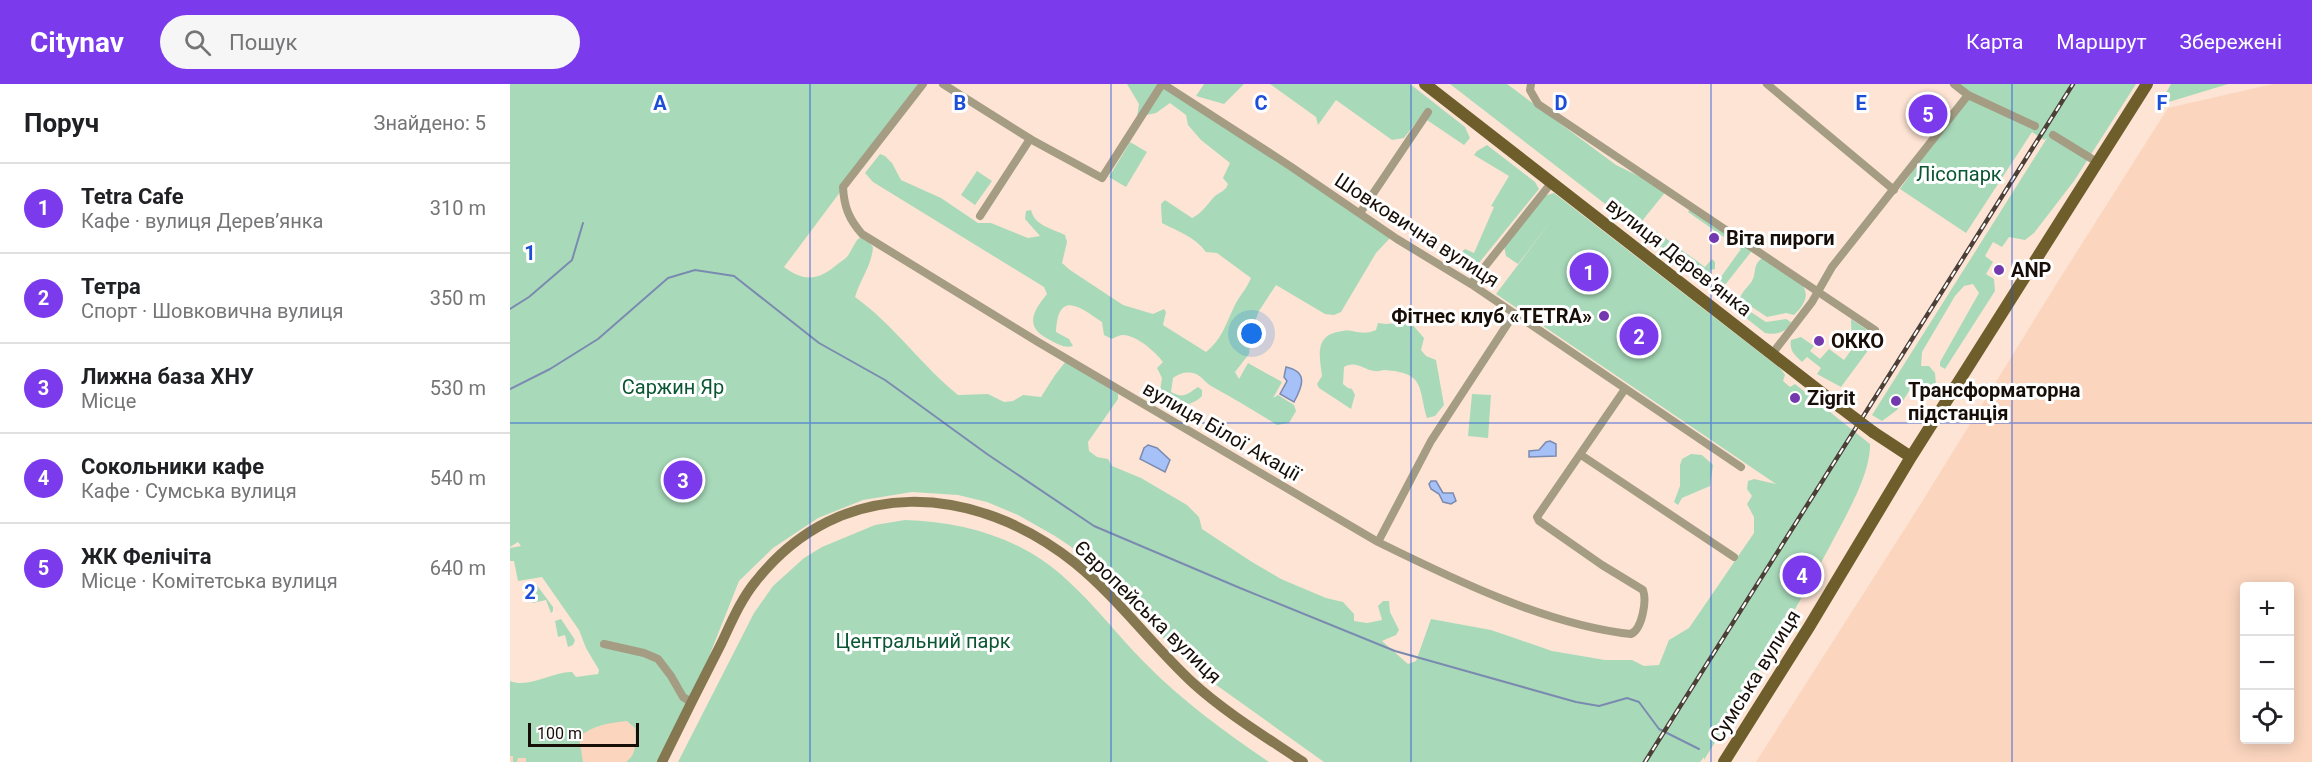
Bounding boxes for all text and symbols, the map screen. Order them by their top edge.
search box [160,15,580,69]
text: Citynav [30,26,124,59]
icon: search [181,26,214,59]
text: Пошук [229,30,297,55]
text: Карта [1966,30,2023,54]
text: Маршрут [2056,30,2147,54]
text: Збережені [2180,30,2282,54]
text: A [653,91,667,115]
text: B [954,91,966,115]
text: C [1254,91,1268,115]
text: D [1555,91,1568,115]
text: E [1855,91,1867,115]
text: F [2157,91,2168,115]
pin: 5 [1908,92,1948,136]
text: Поруч [24,108,99,138]
text: Знайдено: 5 [374,111,486,135]
park label: Лісопарк [1916,162,2002,186]
street label: Шовковична вулиця [1330,168,1504,292]
text: Tetra Cafe [81,184,184,209]
street label: вулиця Дерев’янка [1601,193,1757,321]
text: 1 [38,196,49,220]
text: 310 m [430,196,486,220]
text: Кафе · вулиця Дерев’янка [81,209,323,233]
place label: Віта пироги [1726,226,1835,250]
marker: Віта пироги [1707,231,1721,245]
text: 1 [524,241,536,265]
pin: 1 [1570,250,1608,294]
place label: ANP [2011,258,2052,282]
marker: ANP [1992,263,2006,277]
text: Тетра [81,274,141,299]
text: 2 [38,286,49,310]
text: 350 m [430,286,486,310]
text: Спорт · Шовковична вулиця [81,299,344,323]
place label: Фітнес клуб «TETRA» [1391,304,1592,328]
marker: Фітнес клуб «TETRA» [1597,309,1611,323]
pin: 2 [1620,314,1658,358]
your location [1237,319,1266,348]
place label: ОККО [1831,329,1884,353]
marker: ОККО [1812,334,1826,348]
text: Лижна база ХНУ [81,364,254,389]
park label: Саржин Яр [622,375,724,399]
text: 3 [38,376,49,400]
text: 530 m [430,376,486,400]
street label: вулиця Білої Акації [1139,376,1306,486]
place label: Трансформаторна підстанція [1908,378,2081,425]
place label: Zigrit [1807,386,1855,410]
text: Місце [81,389,136,413]
marker: Zigrit [1788,391,1802,405]
marker: Трансформаторна підстанція [1889,394,1903,408]
text: Сокольники кафе [81,454,264,479]
pin: 3 [664,458,702,502]
text: 4 [38,466,49,490]
text: 540 m [430,466,486,490]
text: Кафе · Сумська вулиця [81,479,297,503]
street label: Європейська вулиця [1069,535,1227,689]
text: ЖК Фелічіта [81,544,212,569]
pin: 4 [1782,552,1822,598]
text: 5 [38,556,49,580]
text: 640 m [430,556,486,580]
text: Місце · Комітетська вулиця [81,569,338,593]
text: 2 [524,580,536,604]
map controls [2240,582,2294,744]
button: + [2240,582,2294,636]
street label: Сумська вулиця [1705,605,1805,747]
park label: Центральний парк [836,629,1011,653]
button: − [2240,636,2294,690]
button: locate [2240,690,2294,744]
scale bar [528,720,639,748]
text: 100 m [537,724,582,743]

